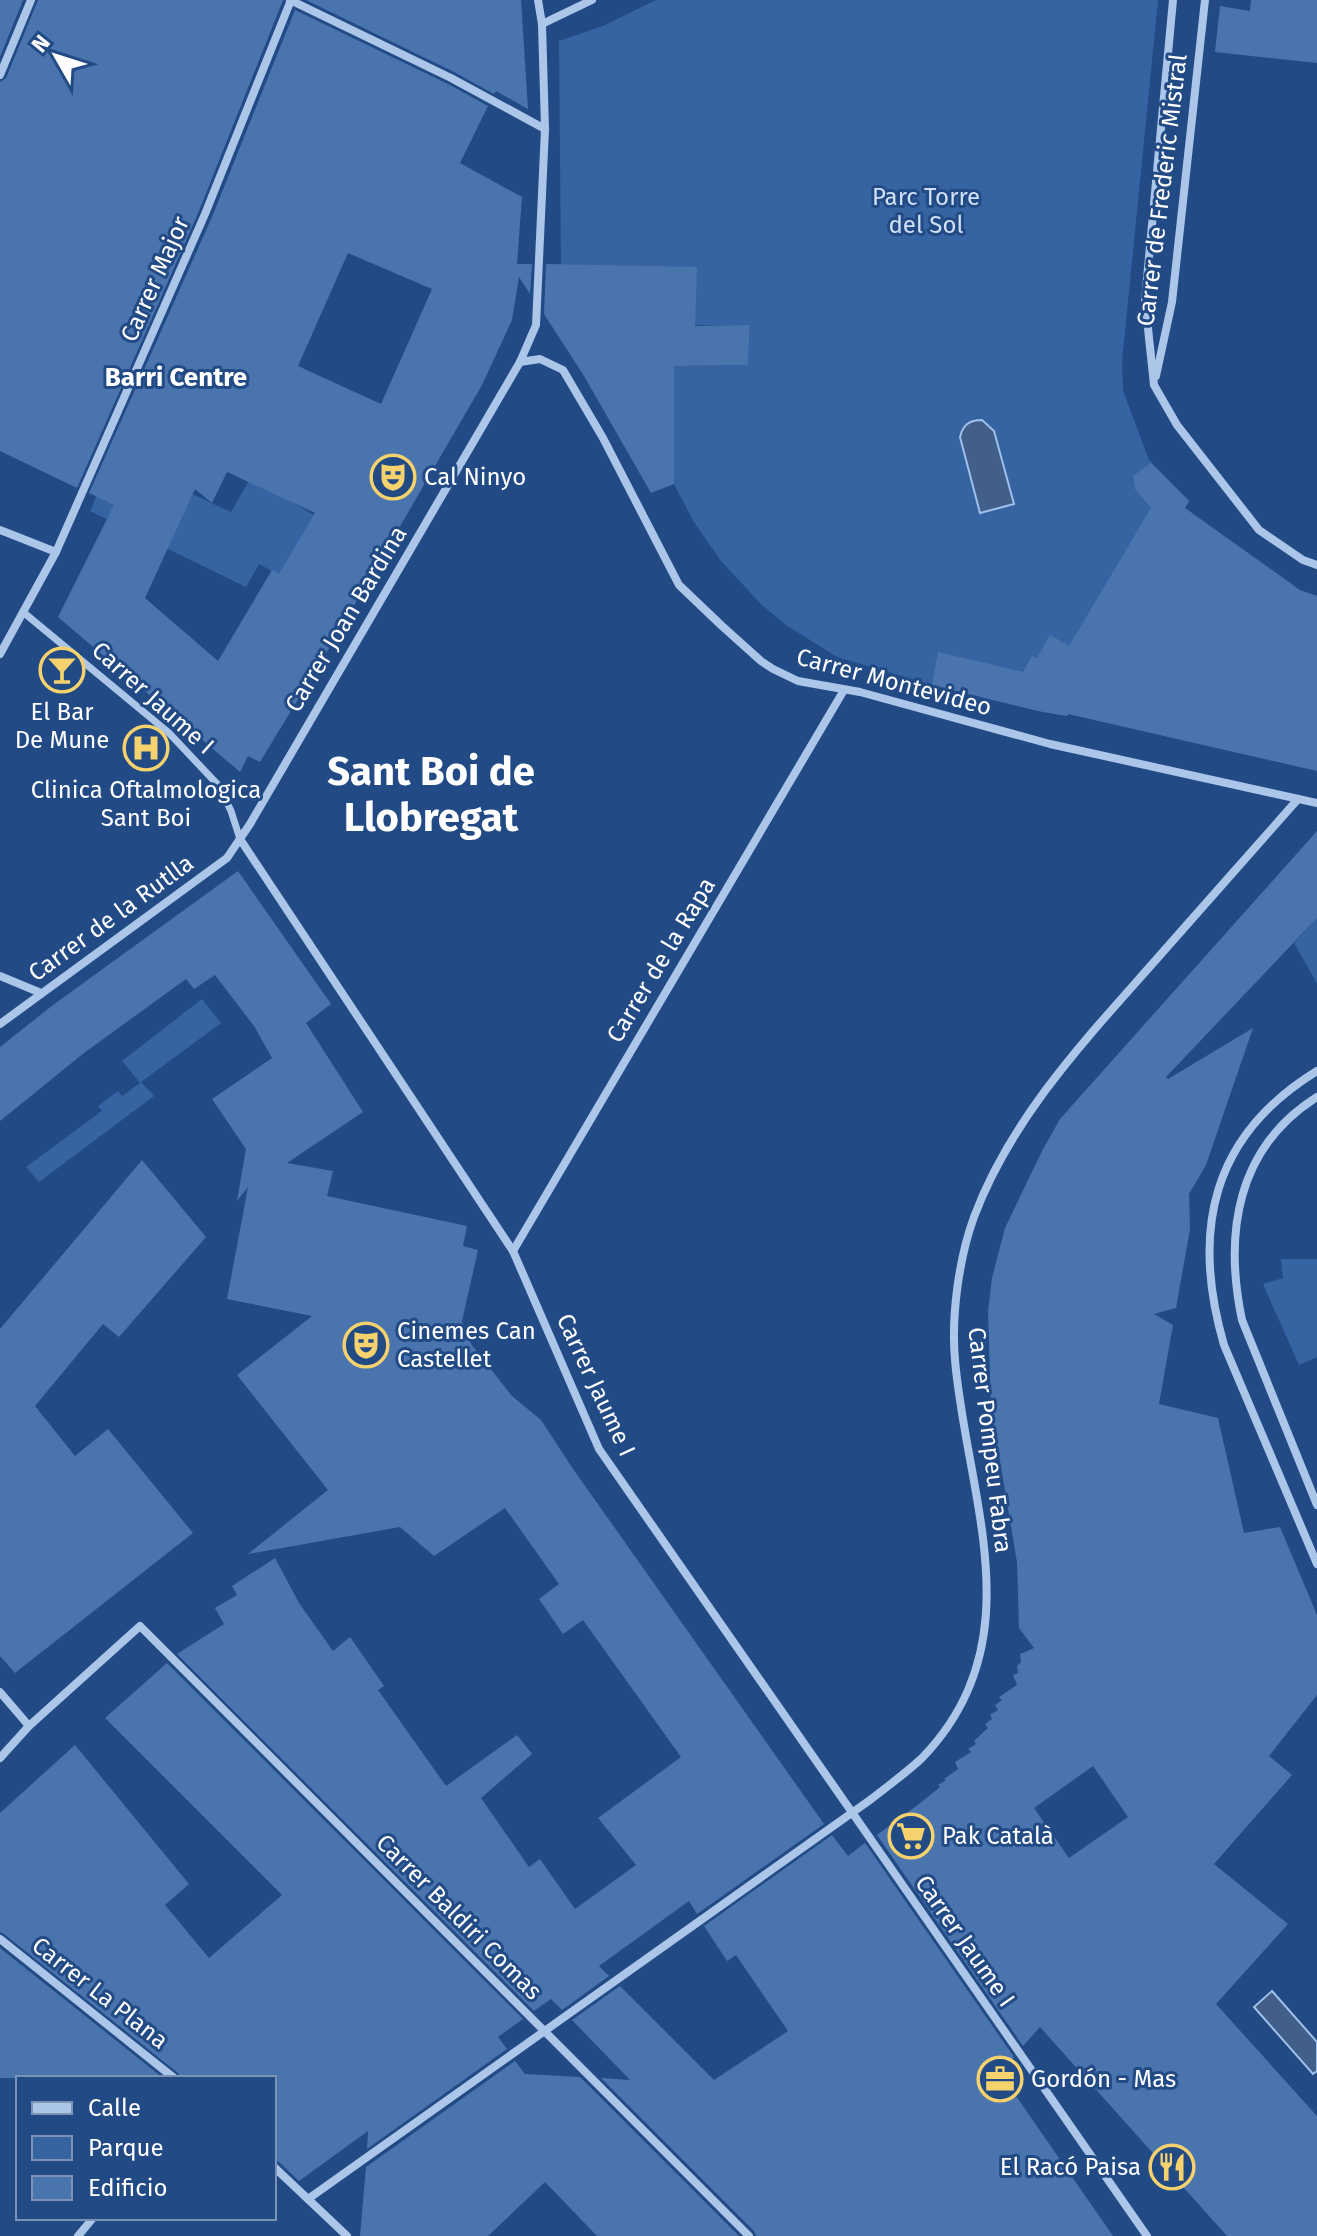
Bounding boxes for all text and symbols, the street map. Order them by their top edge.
north arrow [16,16,96,96]
text: N [26,30,56,58]
street label: Carrer de Frederic Mistral [1131,52,1193,328]
park label: Parc Torre del Sol [872,183,980,239]
street label: Carrer Major [115,211,195,346]
district label: Barri Centre [105,362,247,393]
theatre icon: Cal Ninyo [369,453,417,501]
place label: Cal Ninyo [424,463,526,491]
street label: Carrer Joan Bardina [279,521,413,717]
street label: Carrer Jaume I [86,636,220,760]
street label: Carrer Montevideo [793,642,995,722]
bar icon: El Bar De Mune [38,646,86,694]
place label: El Bar De Mune [15,698,109,754]
hospital icon: Clinica Oftalmologica Sant Boi [122,724,170,772]
district label: Sant Boi de Llobregat [327,748,535,842]
place label: Clinica Oftalmologica Sant Boi [31,776,261,832]
street label: Carrer de la Rutlla [23,849,199,987]
street label: Carrer de la Rapa [601,873,721,1047]
street label: Carrer Jaume I [551,1309,641,1461]
place label: Cinemes Can Castellet [397,1317,536,1373]
theatre icon: Cinemes Can Castellet [342,1321,390,1369]
street label: Carrer Pompeu Fabra [962,1325,1018,1555]
supermarket icon: Pak Català [887,1812,935,1860]
place label: Pak Català [942,1822,1054,1850]
street label: Carrer Baldiri Comas [371,1829,547,2005]
street label: Carrer Jaume I [909,1870,1021,2012]
street label: Carrer La Plana [26,1931,174,2055]
office icon: Gordón - Mas [976,2055,1024,2103]
place label: Gordón - Mas [1031,2065,1176,2093]
legend [16,2076,276,2220]
text: Calle [88,2094,141,2122]
text: Parque [88,2134,164,2162]
restaurant icon: El Racó Paisa [1148,2143,1196,2191]
place label: El Racó Paisa [1000,2153,1141,2181]
text: Edificio [88,2174,168,2202]

